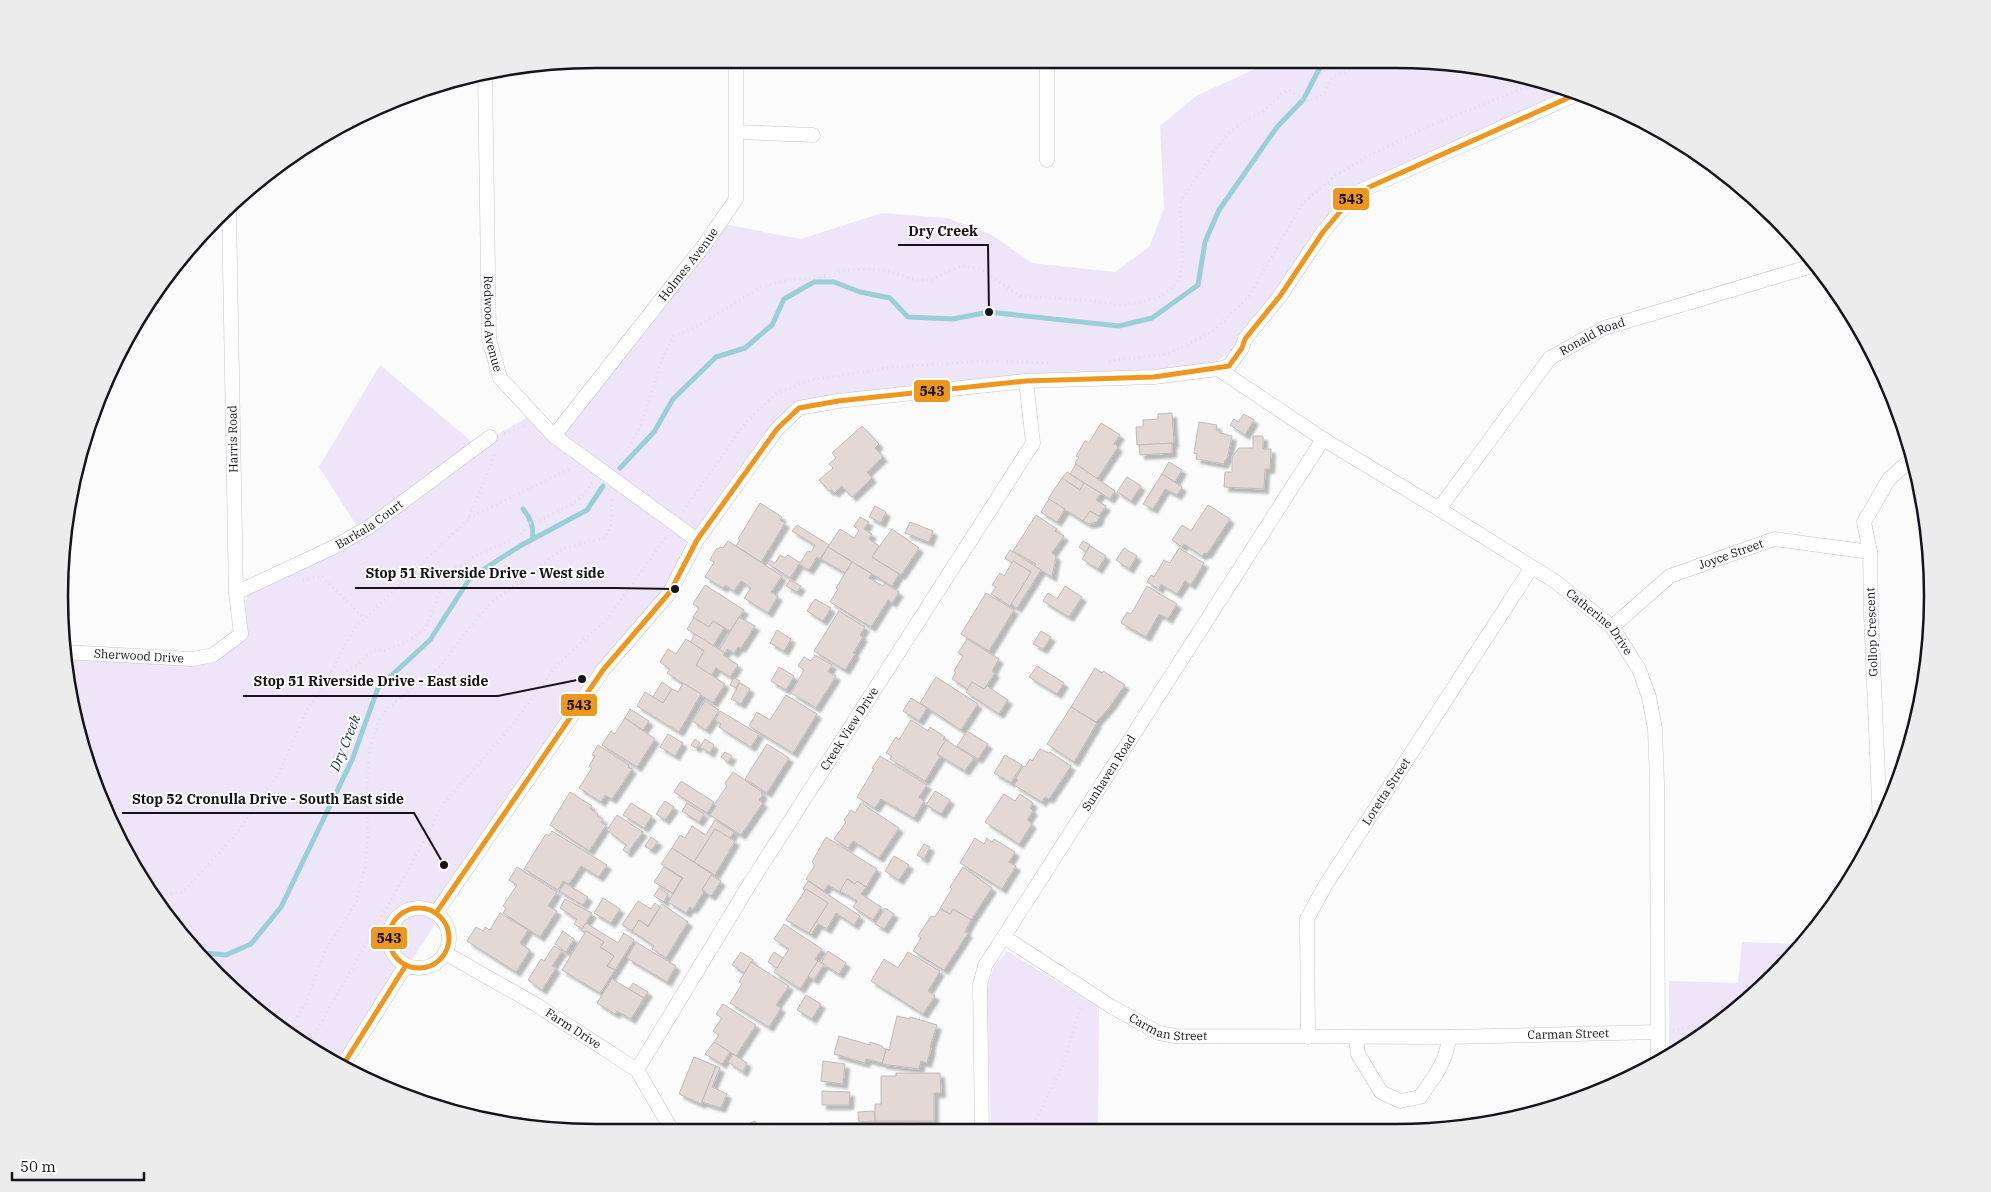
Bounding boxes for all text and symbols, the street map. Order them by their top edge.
line badge: 543 [1332,187,1370,211]
text: 543 [1338,190,1364,208]
callout: Dry Creek [898,216,988,245]
text: Dry Creek [908,222,978,240]
street label: Holmes Avenue [655,225,721,304]
street label: Redwood Avenue [481,275,506,373]
street label: Ronald Road [1557,314,1627,358]
line badge: 543 [913,379,951,403]
text: 543 [919,382,945,400]
street label: Harris Road [224,405,241,473]
street label: Barkala Court [332,496,406,552]
street label: Joyce Street [1697,535,1765,572]
callout: Stop 51 Riverside Drive - West side [355,559,614,588]
text: Stop 51 Riverside Drive - West side [365,564,605,582]
street label: Catherine Drive [1563,585,1636,658]
street label: Gollop Crescent [1862,587,1881,677]
street label: Sherwood Drive [94,646,184,666]
callout: Stop 51 Riverside Drive - East side [243,667,498,696]
text: Stop 51 Riverside Drive - East side [254,672,488,690]
street label: Creek View Drive [817,684,881,773]
line badge: 543 [560,693,598,717]
text: 543 [566,696,592,714]
water label: Dry Creek [325,712,365,775]
street label: Sunhaven Road [1078,732,1138,814]
street label: Loretta Street [1358,755,1413,828]
callout: Stop 52 Cronulla Drive - South East side [122,784,414,813]
text: Stop 52 Cronulla Drive - South East side [132,790,404,808]
line badge: 543 [370,926,408,950]
text: 543 [376,929,402,947]
street label: Farm Drive [543,1005,604,1052]
street label: Carman Street [1126,1010,1207,1043]
street label: Carman Street [1527,1025,1609,1042]
scale bar [12,1150,145,1182]
text: 50 m [20,1157,56,1176]

